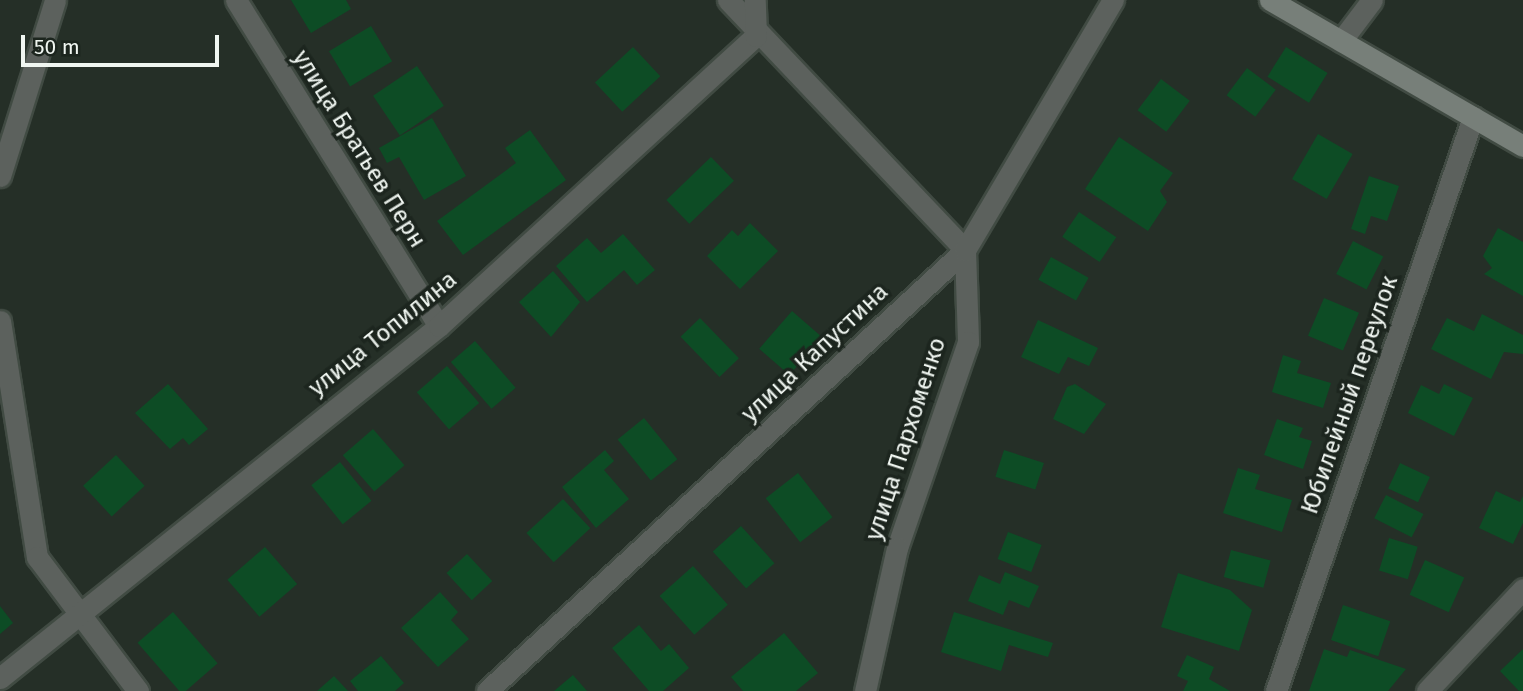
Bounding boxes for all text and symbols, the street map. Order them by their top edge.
scale bar [24,21,222,65]
text: 50 m [34,34,80,60]
street label: улица Братьев Перн [286,45,432,253]
street label: улица Топилина [303,265,463,403]
street label: Юбилейный переулок [1296,272,1404,518]
street label: улица Капустина [736,278,894,428]
street label: улица Пархоменко [860,334,952,544]

